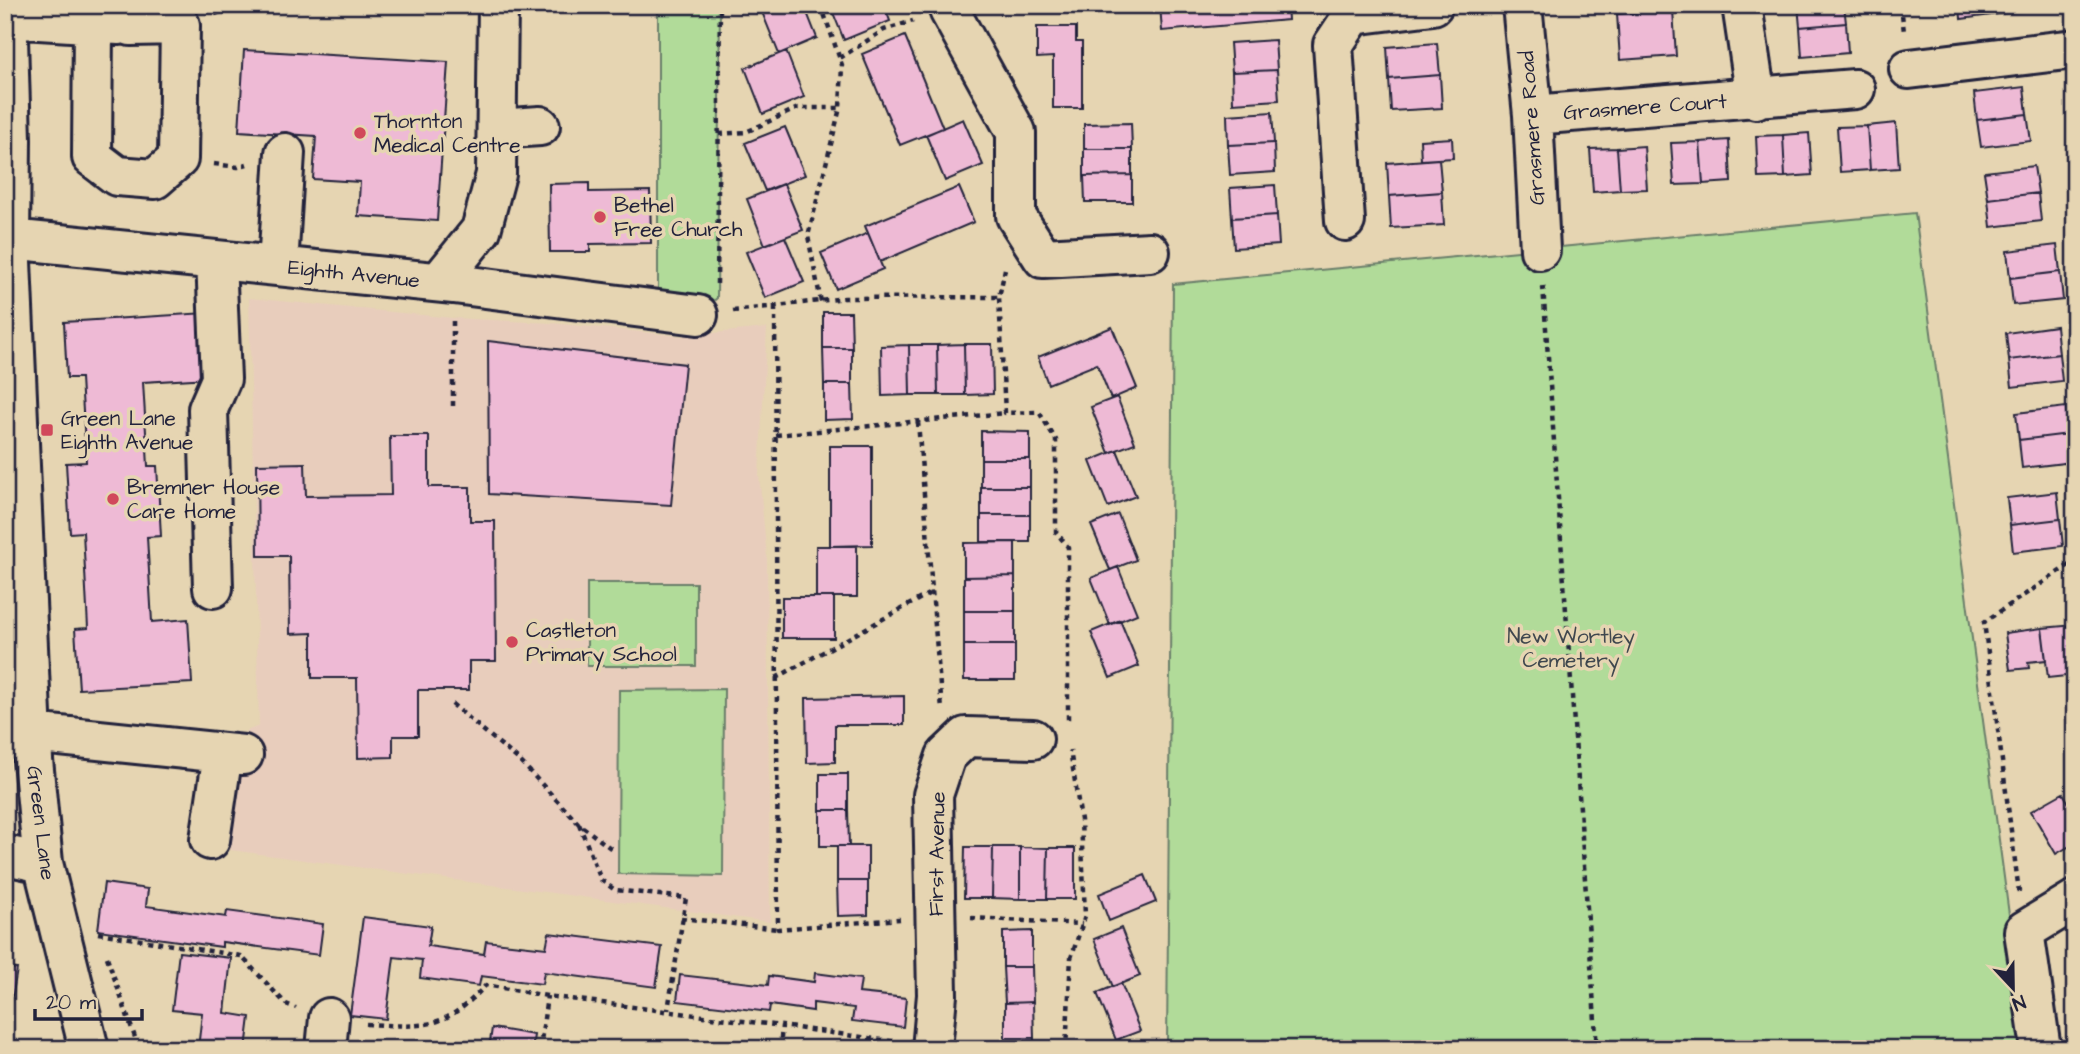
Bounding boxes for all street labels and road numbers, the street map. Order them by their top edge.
street label: Grasmere Road [1512,50,1552,206]
street label: Grasmere Court [1562,87,1728,127]
street label: Eighth Avenue [286,253,421,297]
street label: Green Lane [20,764,62,882]
street label: First Avenue [921,791,953,917]

